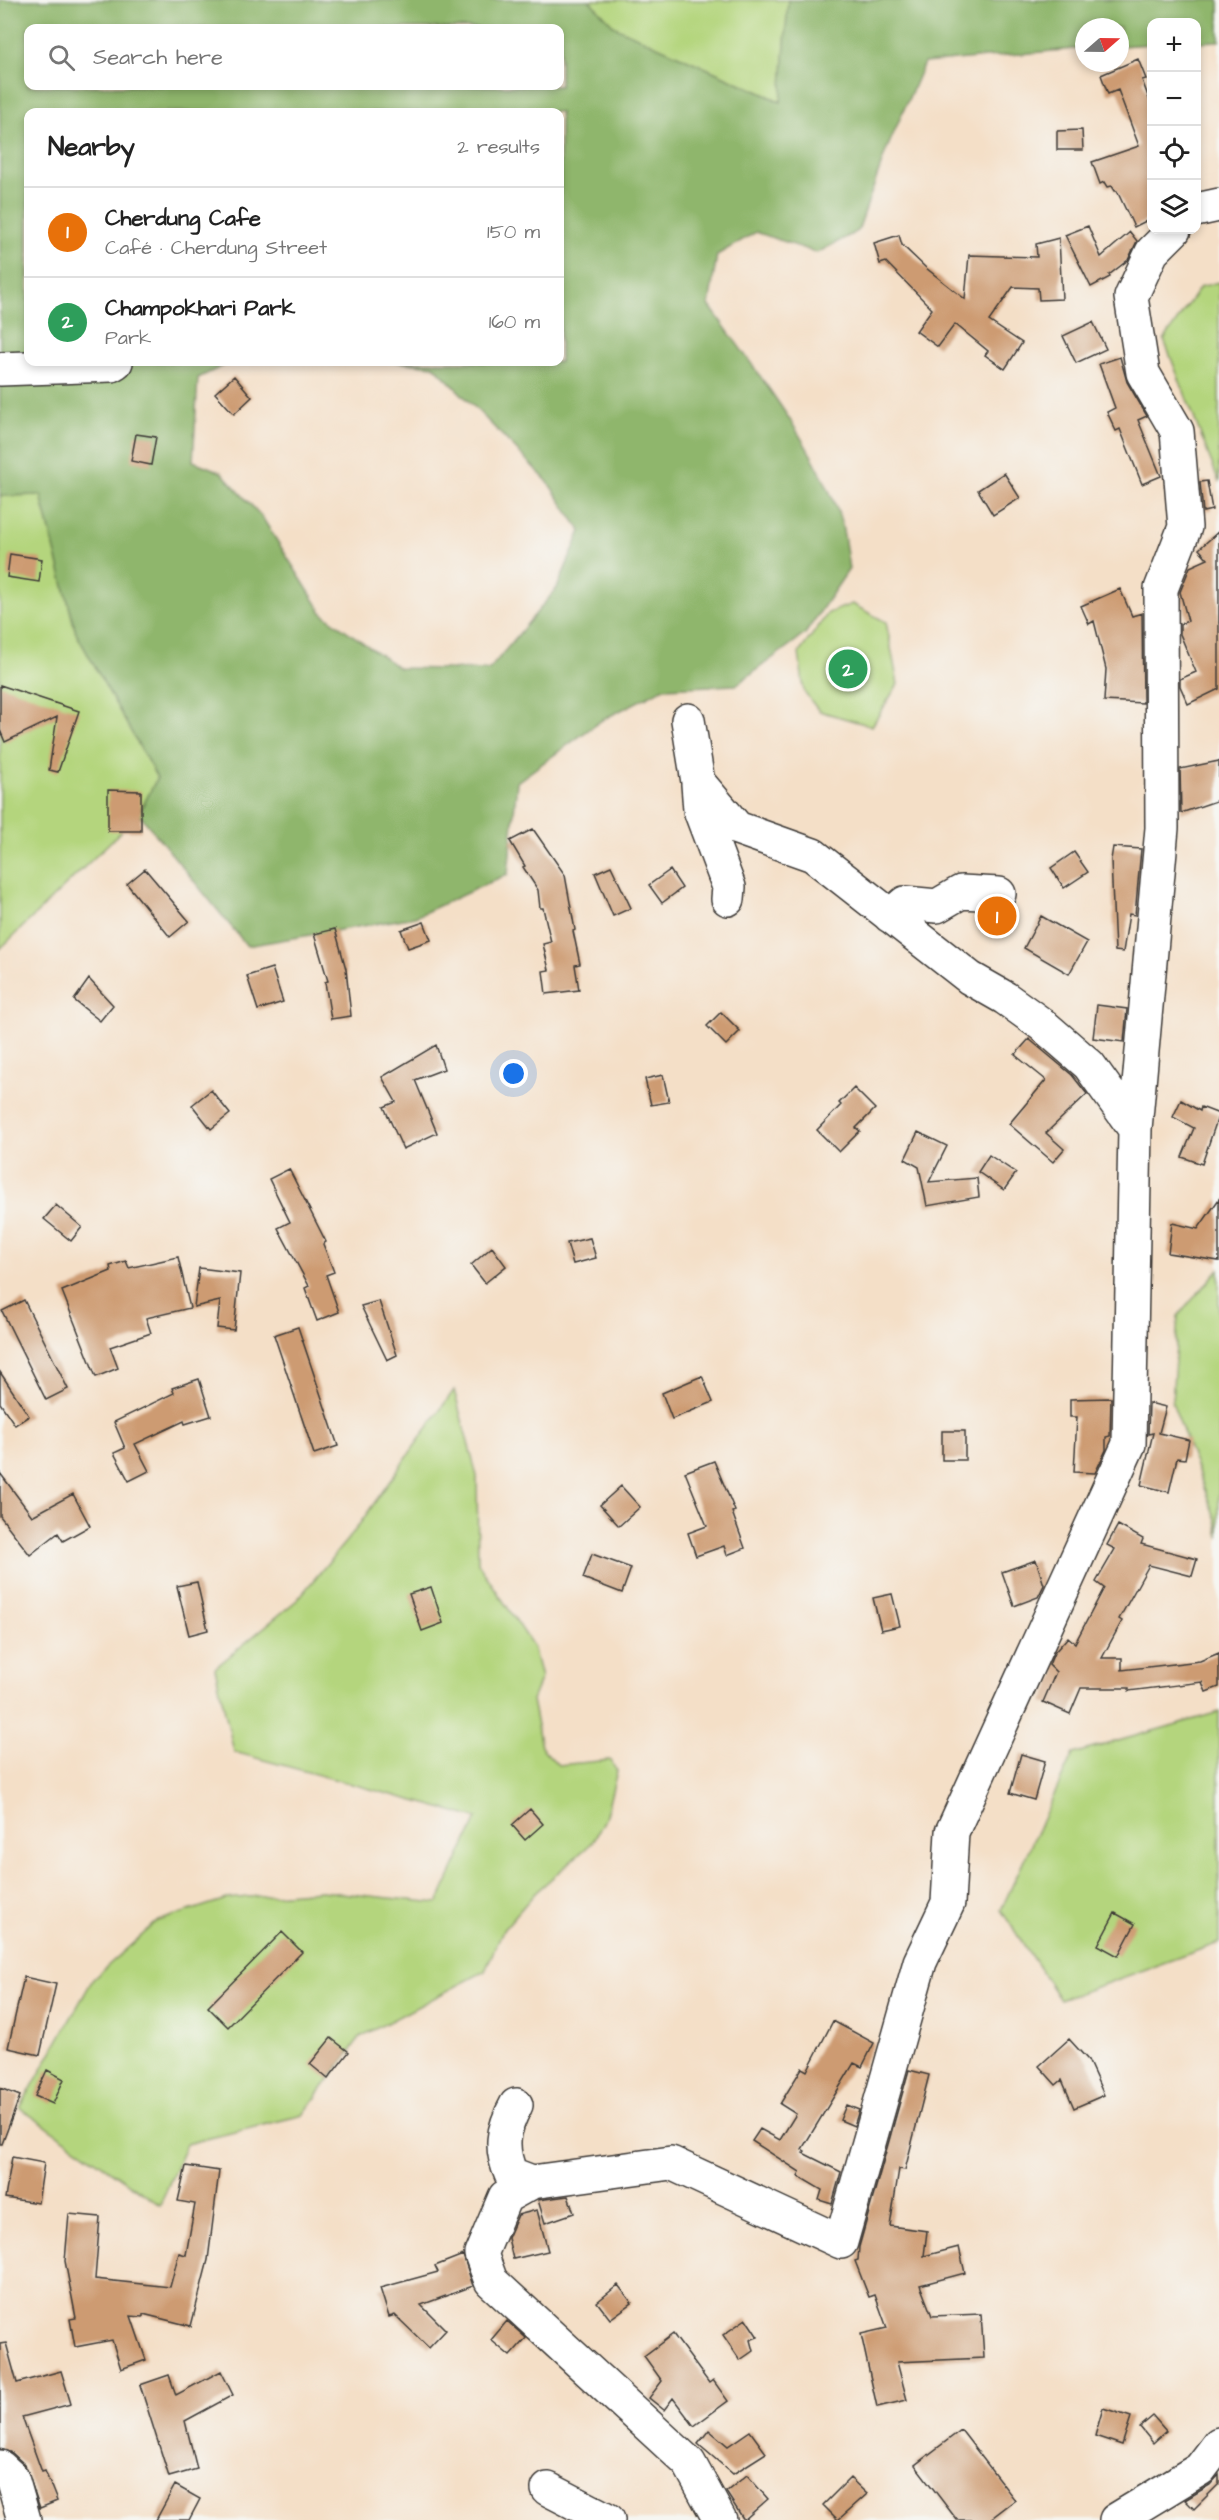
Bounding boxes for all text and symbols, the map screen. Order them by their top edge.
north arrow [1075,18,1129,72]
map controls [1147,18,1201,234]
button: + [1147,18,1201,72]
search box [24,24,564,90]
icon: search [45,41,78,74]
text: Search here [93,42,223,73]
button: − [1147,72,1201,126]
button: locate [1147,126,1201,180]
text: Nearby [48,129,135,165]
text: 2 results [457,133,540,161]
button: layers [1147,180,1201,234]
text: Cherdung Cafe [105,203,261,234]
text: 1 [66,218,69,246]
text: 150 m [487,218,540,246]
text: Café · Cherdung Street [105,234,327,262]
text: Champokhari Park [105,293,295,324]
text: 2 [62,308,73,336]
text: 160 m [489,308,540,336]
text: Park [105,324,151,352]
pin: 2 [828,646,868,692]
pin: 1 [978,894,1016,938]
your location [499,1059,528,1088]

